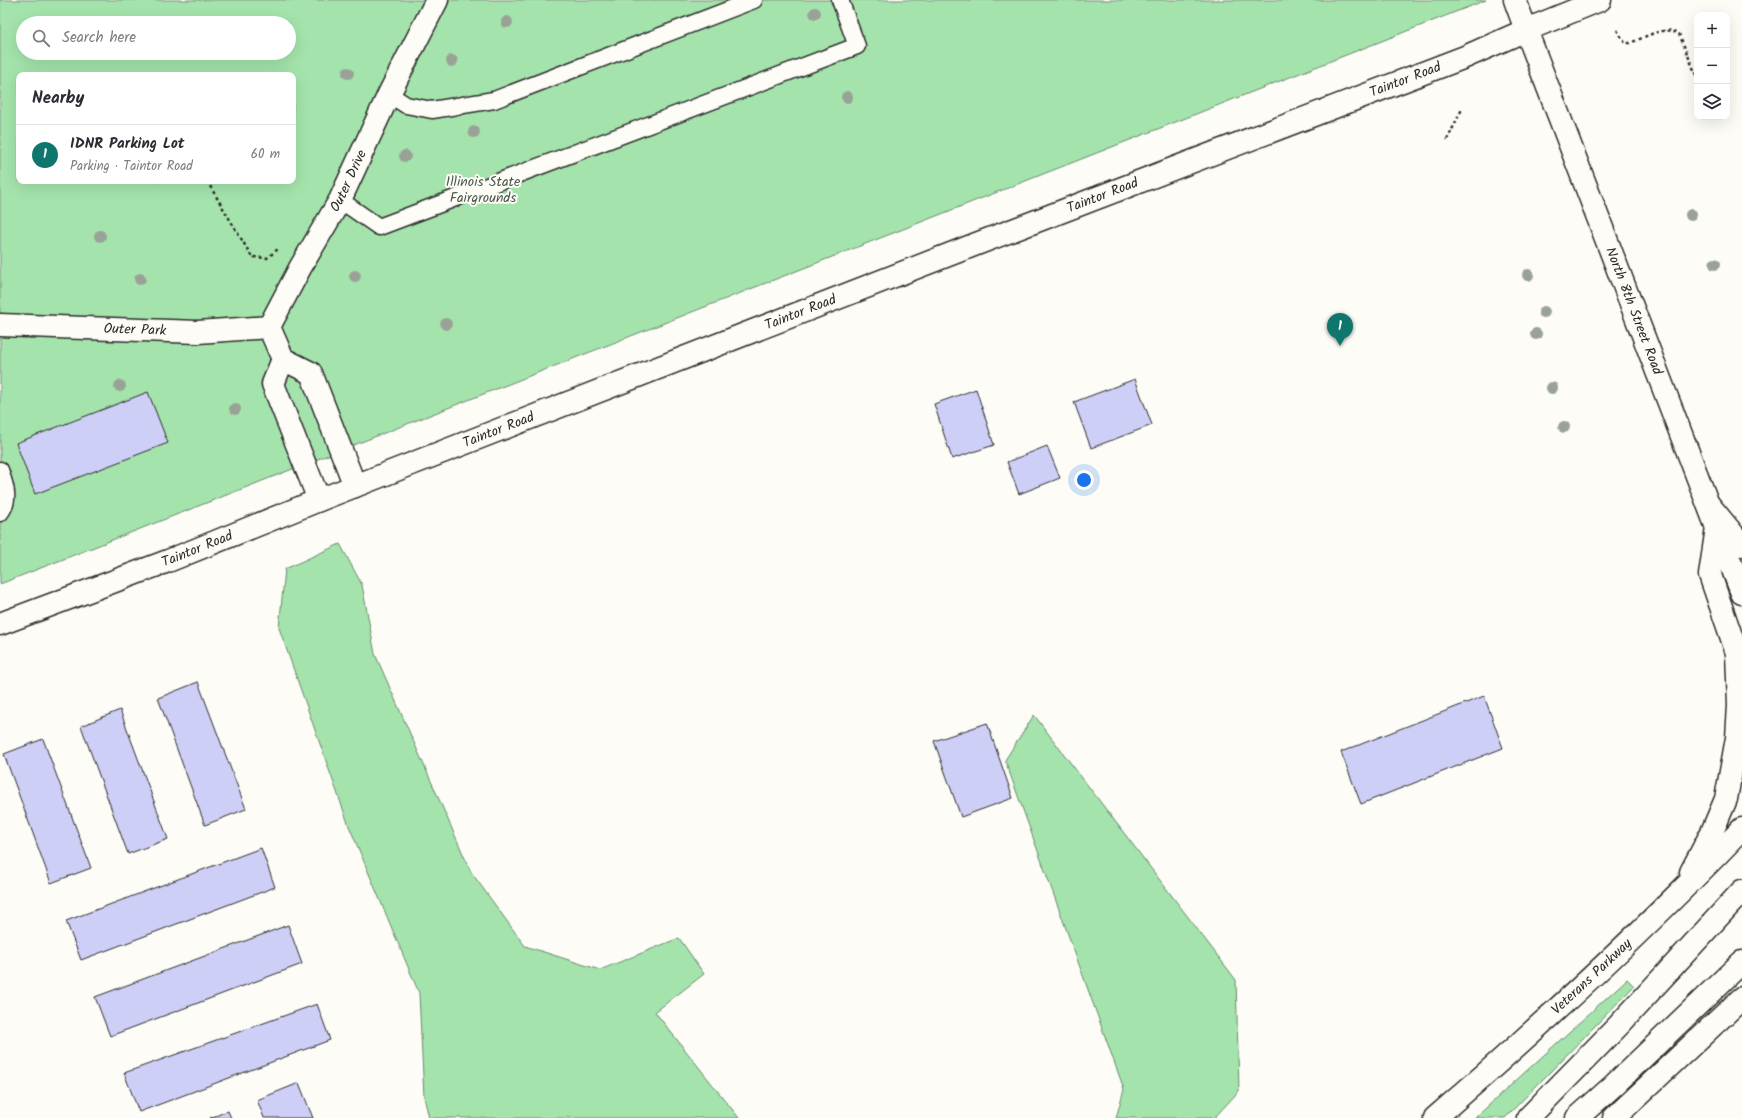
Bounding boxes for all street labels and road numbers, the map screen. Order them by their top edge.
street label: Taintor Road [1366,56,1445,104]
street label: Outer Drive [324,146,373,216]
street label: Taintor Road [1064,172,1143,219]
street label: North 8th Street Road [1599,244,1669,379]
street label: Taintor Road [762,288,840,336]
street label: Outer Park [103,318,167,342]
street label: Taintor Road [460,406,538,454]
street label: Taintor Road [159,525,237,573]
street label: Veterans Parkway [1546,933,1637,1020]

